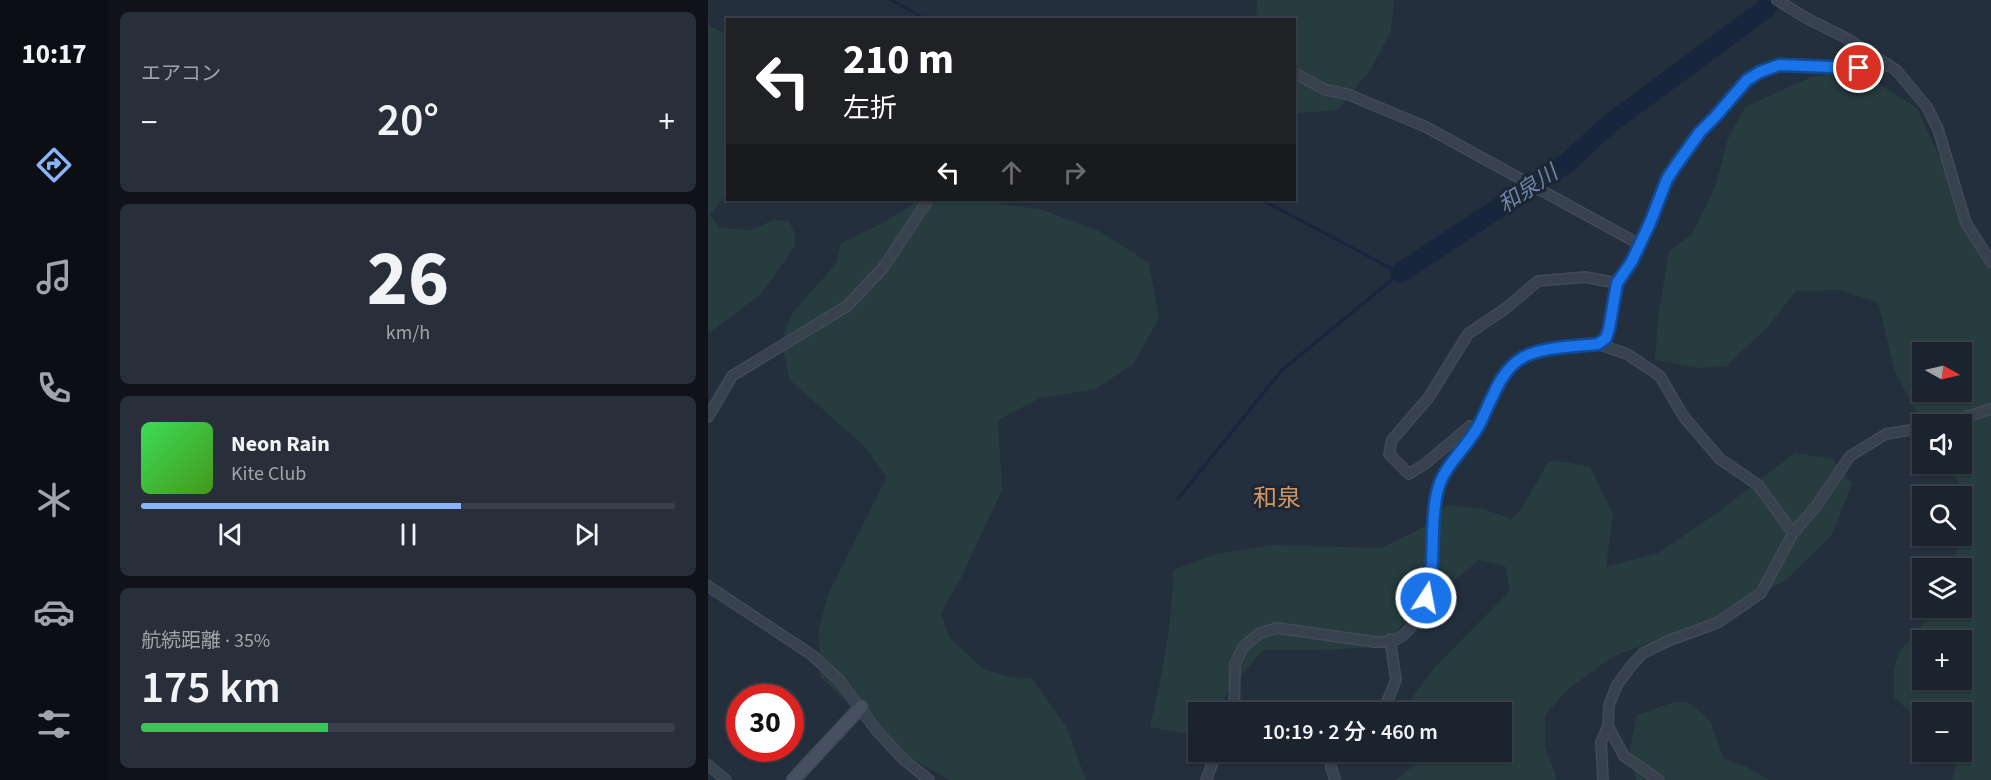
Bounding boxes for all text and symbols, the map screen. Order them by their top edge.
text: 210 m [843,30,954,90]
text: 10:17 [21,35,87,74]
icon: left [744,42,822,120]
pin [1833,42,1884,93]
icon: arrive [1842,51,1875,84]
text: エアコン [141,60,221,88]
text: 20° [377,89,439,153]
text: 左折 [843,89,897,128]
text: − [141,99,157,146]
text: + [659,99,675,146]
icon: directions [33,144,75,186]
icon: left [932,156,965,189]
icon: ahead [995,156,1028,189]
icon: right [1058,156,1091,189]
water label: 和泉川 [1492,156,1566,221]
text: 26 [367,224,449,335]
icon: music [33,256,75,298]
text: km/h [386,319,430,347]
north arrow [1912,342,1972,402]
map controls [1912,342,1972,762]
icon: phone [33,367,75,409]
button: sound [1912,414,1972,474]
text: Neon Rain [231,428,330,460]
text: Kite Club [231,460,306,488]
icon: climate [33,479,75,521]
district label: 和泉 [1253,481,1301,516]
button: search [1912,486,1972,546]
icon: previous [214,518,247,551]
icon: pause [392,518,425,551]
icon: next [570,518,603,551]
button: layers [1912,558,1972,618]
position arrow [1394,566,1458,630]
icon: car [33,591,75,633]
text: 航続距離 · 35% [141,627,270,655]
button: + [1912,630,1972,690]
text: 175 km [141,656,281,720]
speed limit sign: 30 [726,684,804,762]
button: − [1912,702,1972,762]
icon: filters [33,703,75,745]
text: 10:19 · 2 分 · 460 m [1262,716,1438,748]

